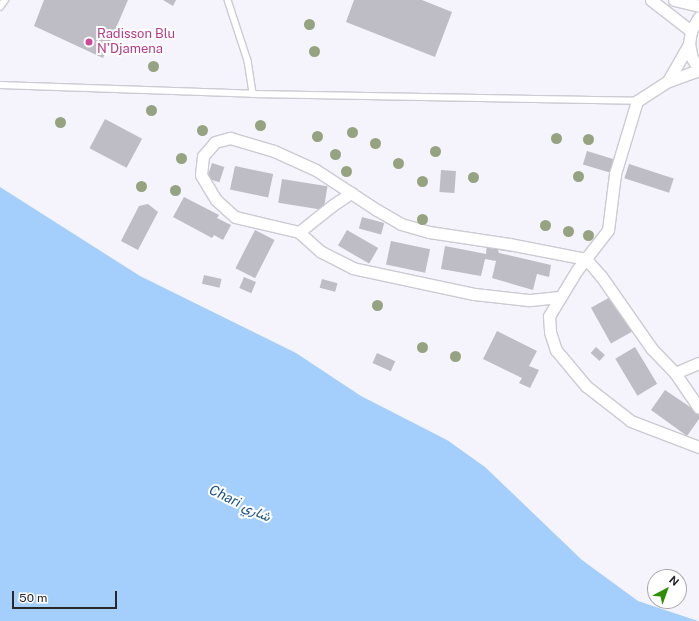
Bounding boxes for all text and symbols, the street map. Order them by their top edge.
place label: Radisson Blu N'Djamena [97,27,175,58]
marker: Radisson Blu N'Djamena [84,37,94,47]
water label: Chari شاري [207,481,273,525]
north arrow [647,569,687,609]
text: N [667,573,681,588]
scale bar [14,583,119,609]
text: 50 m [19,591,47,605]

